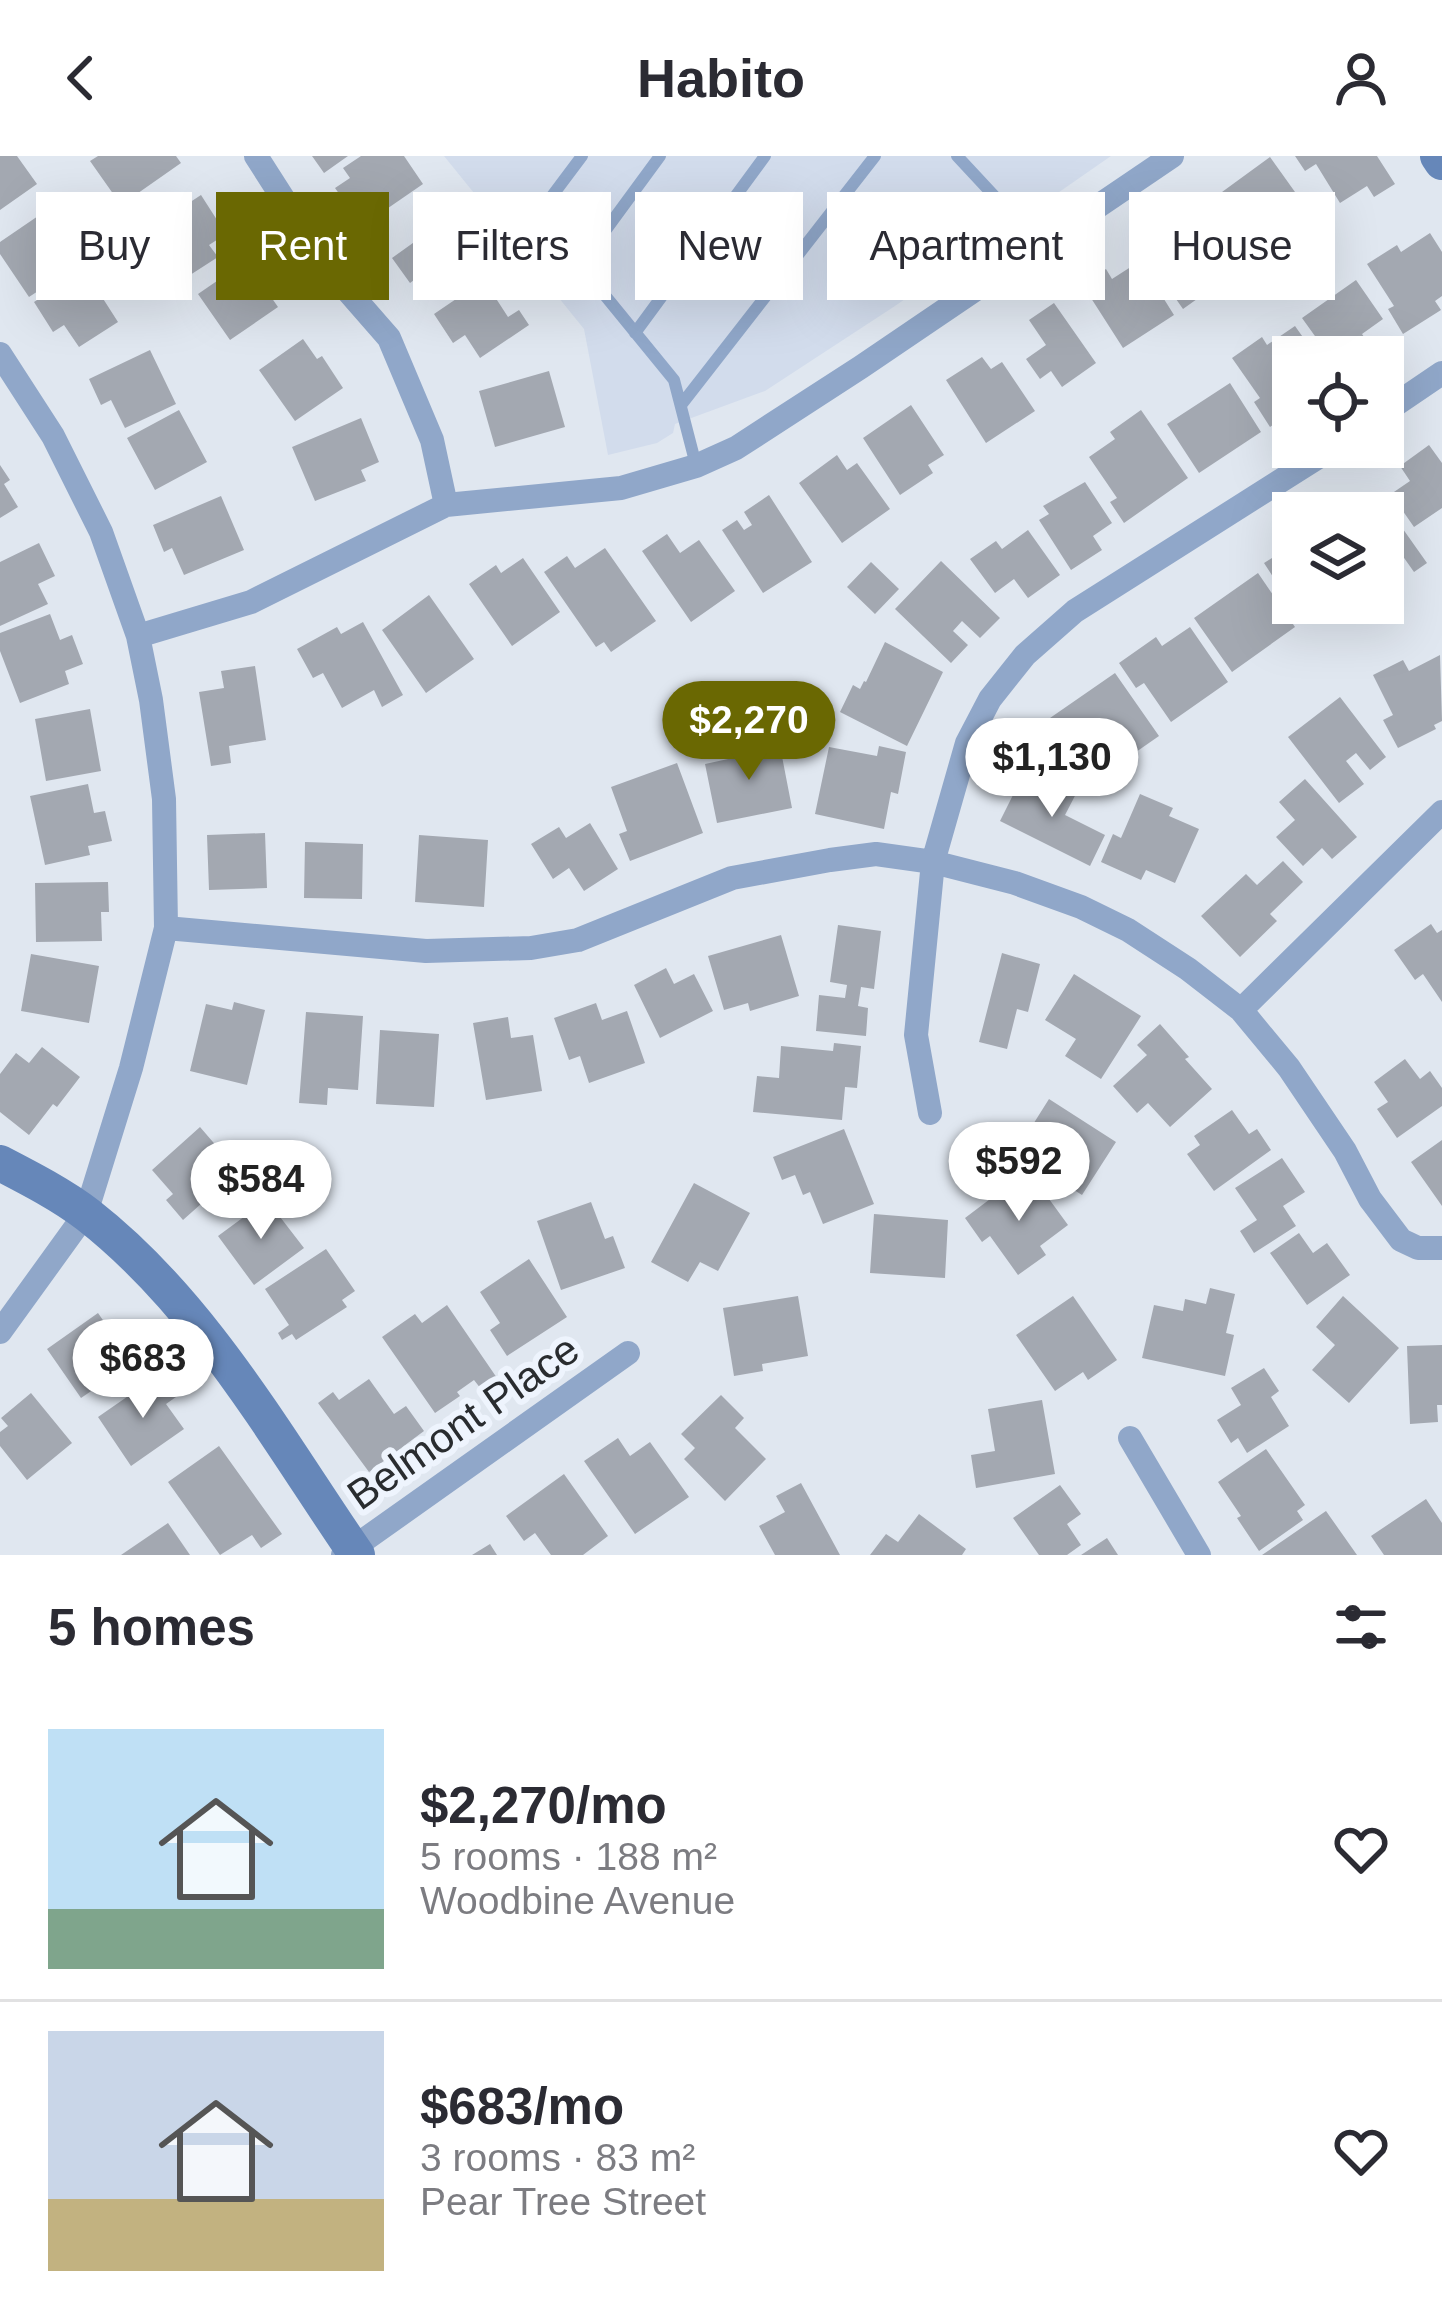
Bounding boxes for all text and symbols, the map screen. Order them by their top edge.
icon: back [48,45,114,111]
icon: person [1328,45,1394,111]
text: Habito [637,48,805,108]
chip: Buy [36,192,192,300]
chip: Rent [216,192,389,300]
chip: Filters [413,192,611,300]
chip: New [635,192,803,300]
chip: Apartment [827,192,1105,300]
chip: House [1129,192,1335,300]
map controls [1272,336,1404,624]
button: locate [1272,336,1404,468]
button: layers [1272,492,1404,624]
pin: $2,270 [651,681,847,783]
text: $2,270 [689,698,809,741]
pin: $1,130 [954,718,1150,820]
text: $1,130 [992,735,1112,778]
pin: $592 [948,1122,1090,1224]
text: $592 [976,1139,1062,1182]
pin: $584 [190,1140,332,1242]
text: $584 [218,1157,304,1200]
pin: $683 [72,1319,214,1421]
street label: Belmont Place [339,1325,587,1519]
text: $683 [100,1336,186,1379]
icon: filters [1328,1594,1394,1660]
text: 5 homes [48,1599,255,1656]
icon: home [144,1777,288,1921]
text: $2,270/mo [420,1777,667,1834]
icon: heart [1328,1816,1394,1882]
text: 5 rooms · 188 m² [420,1835,717,1878]
text: Woodbine Avenue [420,1879,735,1922]
text: $683/mo [420,2078,624,2135]
icon: home [144,2079,288,2223]
icon: heart [1328,2118,1394,2184]
text: 3 rooms · 83 m² [420,2136,695,2179]
text: Pear Tree Street [420,2180,706,2223]

